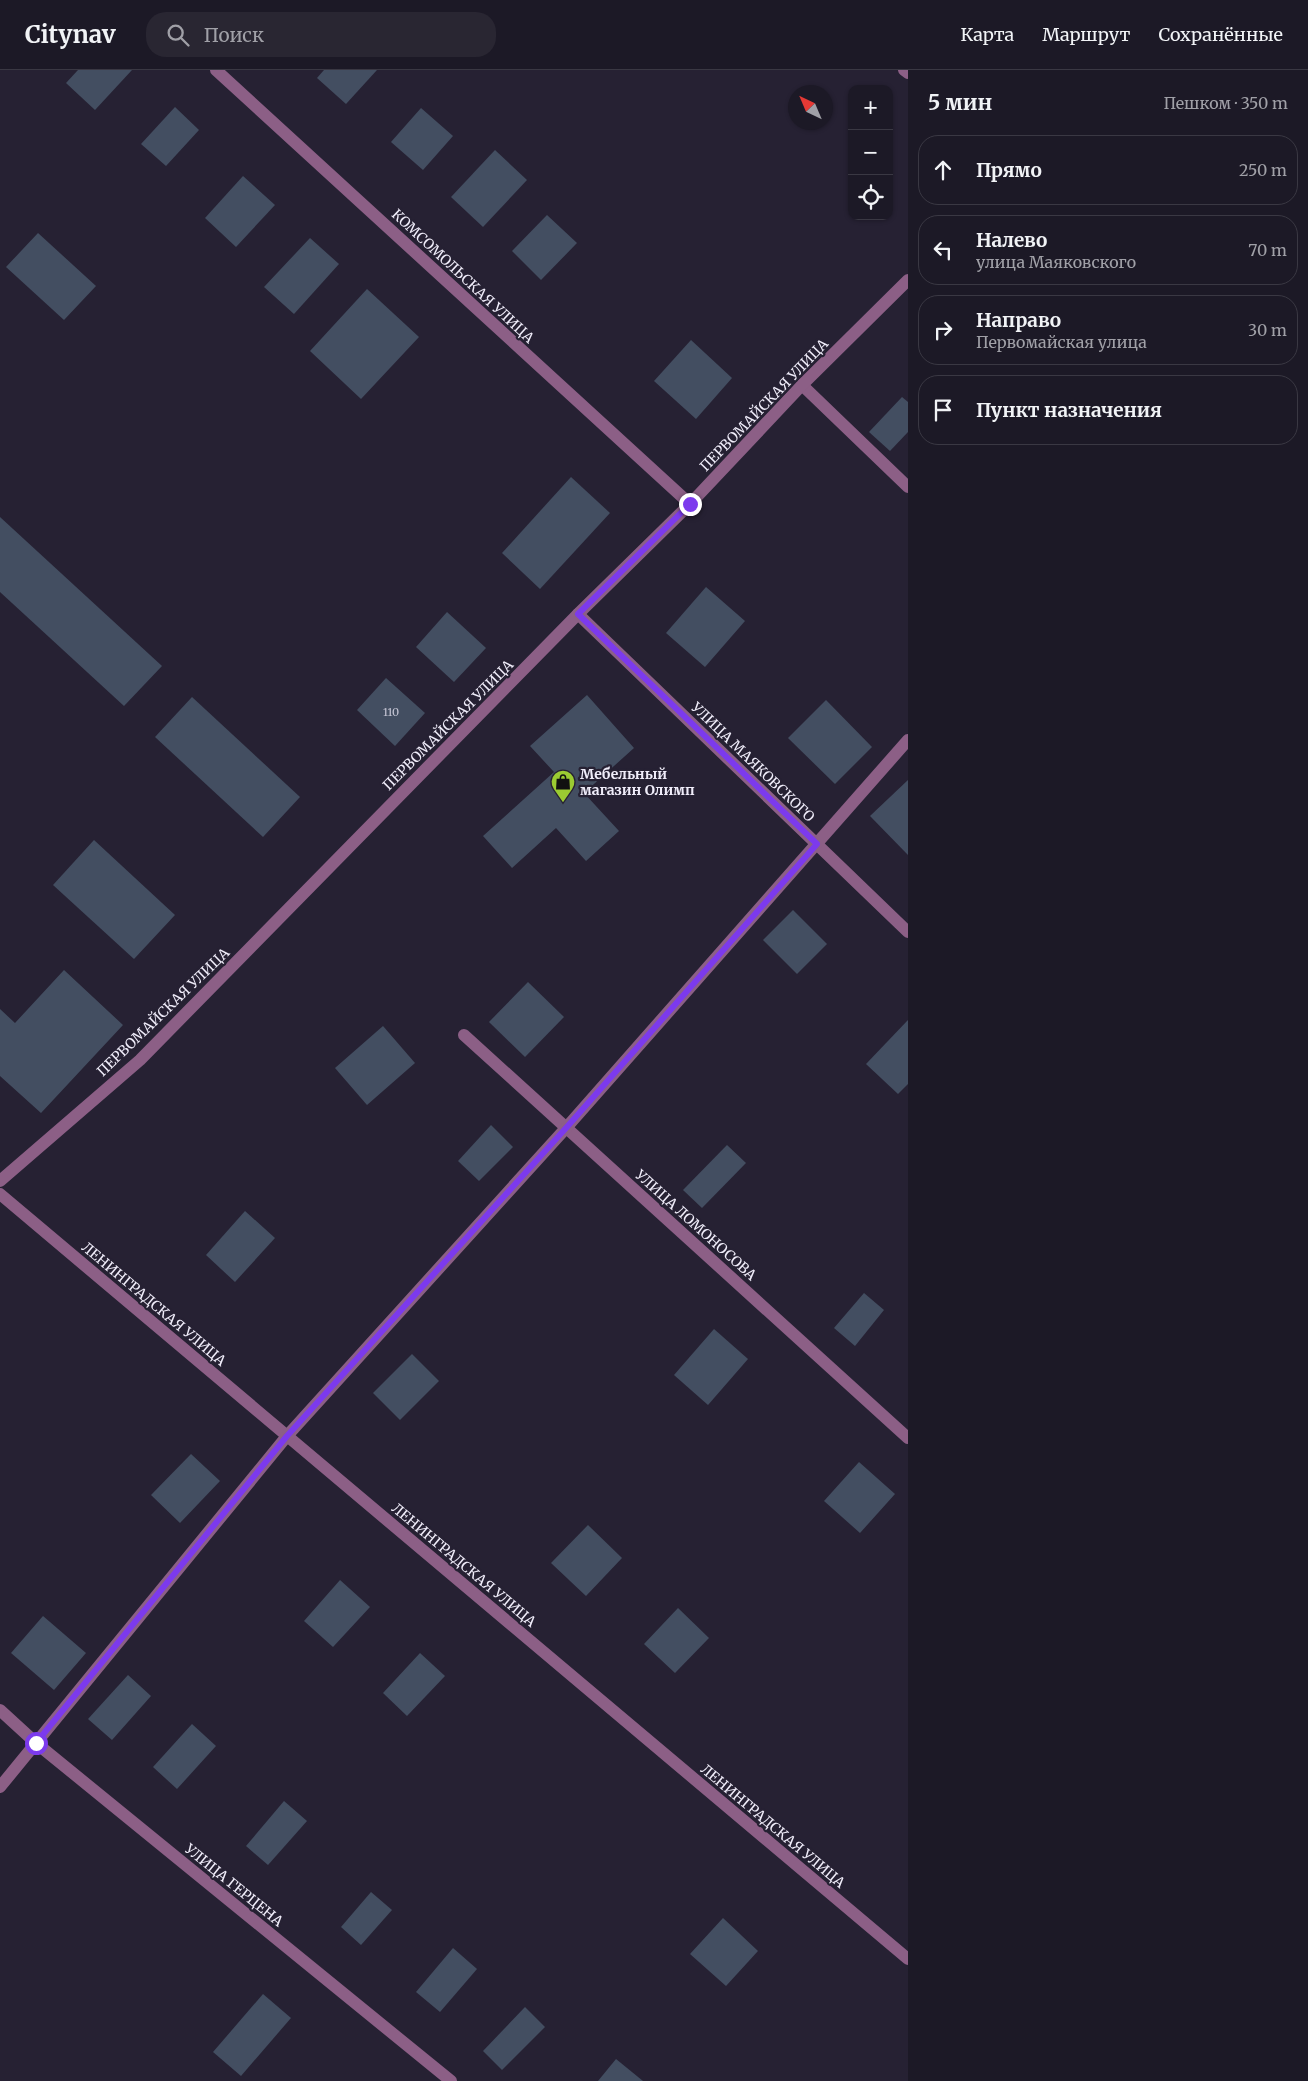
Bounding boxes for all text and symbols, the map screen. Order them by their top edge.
search box [146,12,496,57]
text: Citynav [25,19,116,50]
icon: search [164,21,192,49]
text: Поиск [204,23,264,47]
text: Карта [961,23,1014,46]
text: Маршрут [1042,23,1130,46]
text: Сохранённые [1158,23,1283,46]
north arrow [788,85,833,130]
map controls [848,85,893,220]
button: + [848,85,893,130]
text: 5 мин [928,89,992,116]
text: Пешком · 350 m [1163,93,1288,113]
button: − [848,130,893,175]
icon: ahead [929,156,957,184]
text: Прямо [976,158,1042,182]
text: 250 m [1239,160,1287,180]
button: locate [848,175,893,220]
street label: КОМСОМОЛЬСКАЯ УЛИЦА [388,205,538,347]
text: Налево [976,228,1047,252]
icon: left [929,236,957,264]
text: 70 m [1248,240,1287,260]
text: улица Маяковского [976,252,1136,272]
text: Направо [976,308,1061,332]
icon: right [929,316,957,344]
text: 30 m [1248,320,1287,340]
text: Первомайская улица [976,332,1147,352]
street label: ПЕРВОМАЙСКАЯ УЛИЦА [696,335,832,475]
icon: arrive [929,396,957,424]
text: Пункт назначения [976,398,1162,422]
route end [679,493,702,516]
street label: ПЕРВОМАЙСКАЯ УЛИЦА [379,656,517,794]
street label: УЛИЦА МАЯКОВСКОГО [687,698,818,826]
house number: 110 [383,705,399,719]
place label: Мебельный магазин Олимп [580,765,695,799]
shop icon: Мебельный магазин Олимп [550,769,576,803]
street label: ПЕРВОМАЙСКАЯ УЛИЦА [93,944,233,1080]
street label: УЛИЦА ЛОМОНОСОВА [631,1165,760,1284]
street label: ЛЕНИНГРАДСКАЯ УЛИЦА [78,1238,230,1370]
street label: ЛЕНИНГРАДСКАЯ УЛИЦА [388,1499,540,1631]
route start [25,1732,48,1755]
street label: ЛЕНИНГРАДСКАЯ УЛИЦА [697,1760,849,1892]
street label: УЛИЦА ГЕРЦЕНА [180,1839,287,1930]

